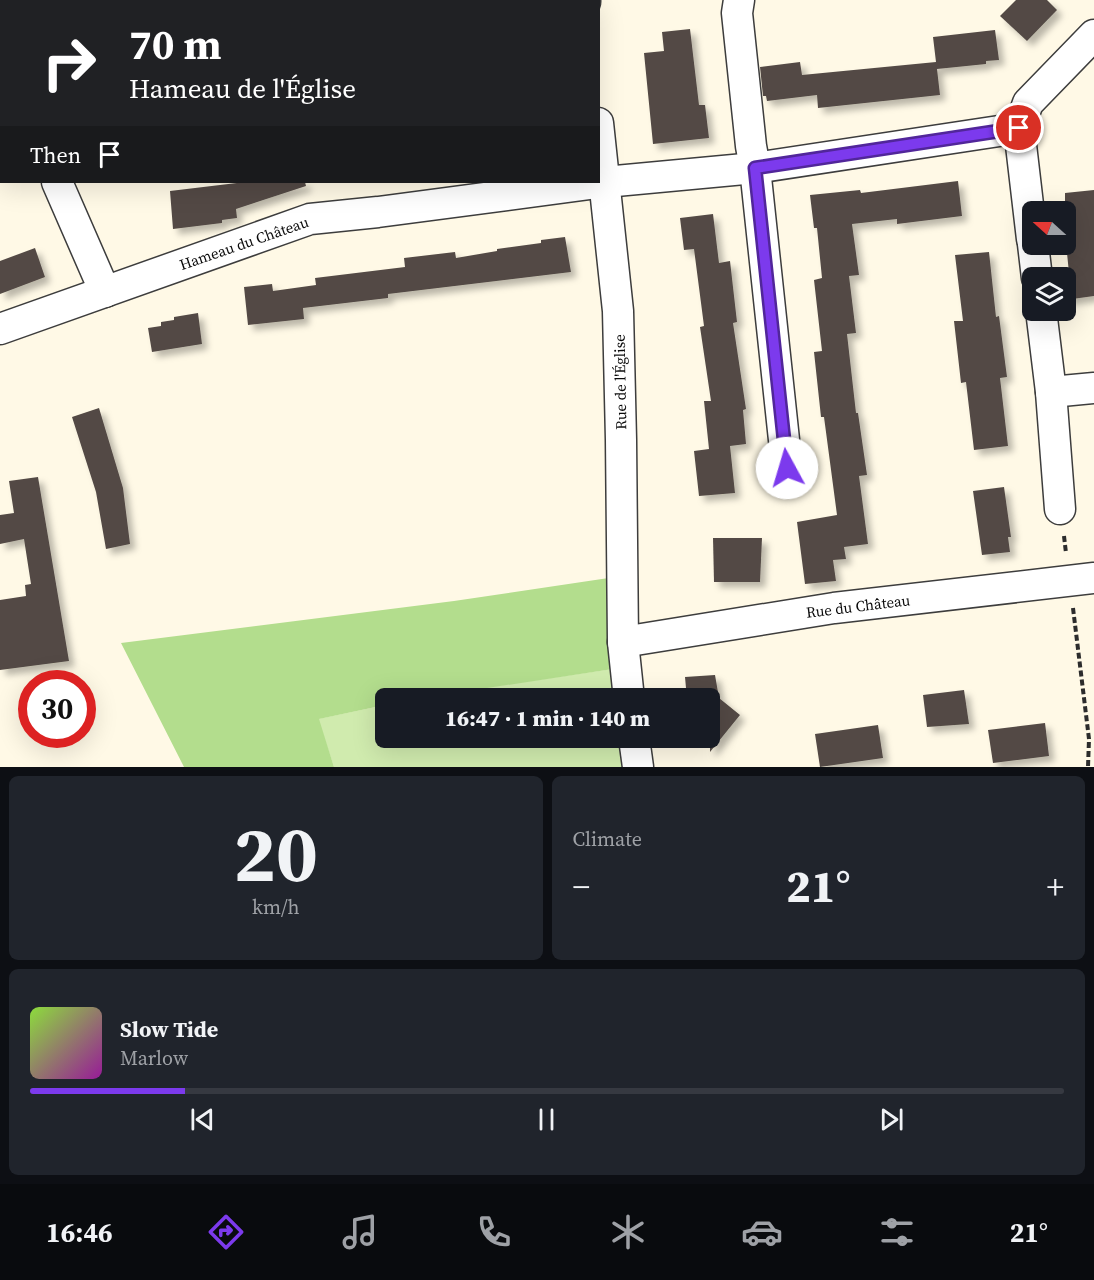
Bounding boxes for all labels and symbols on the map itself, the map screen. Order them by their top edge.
pin [993,102,1044,153]
north arrow [1022,201,1076,255]
street label: Hameau du Château [177,211,312,275]
street label: Rue de l'Église [609,334,631,430]
position arrow [755,436,819,500]
street label: Rue du Château [805,589,912,623]
speed limit sign: 30 [18,670,96,748]

